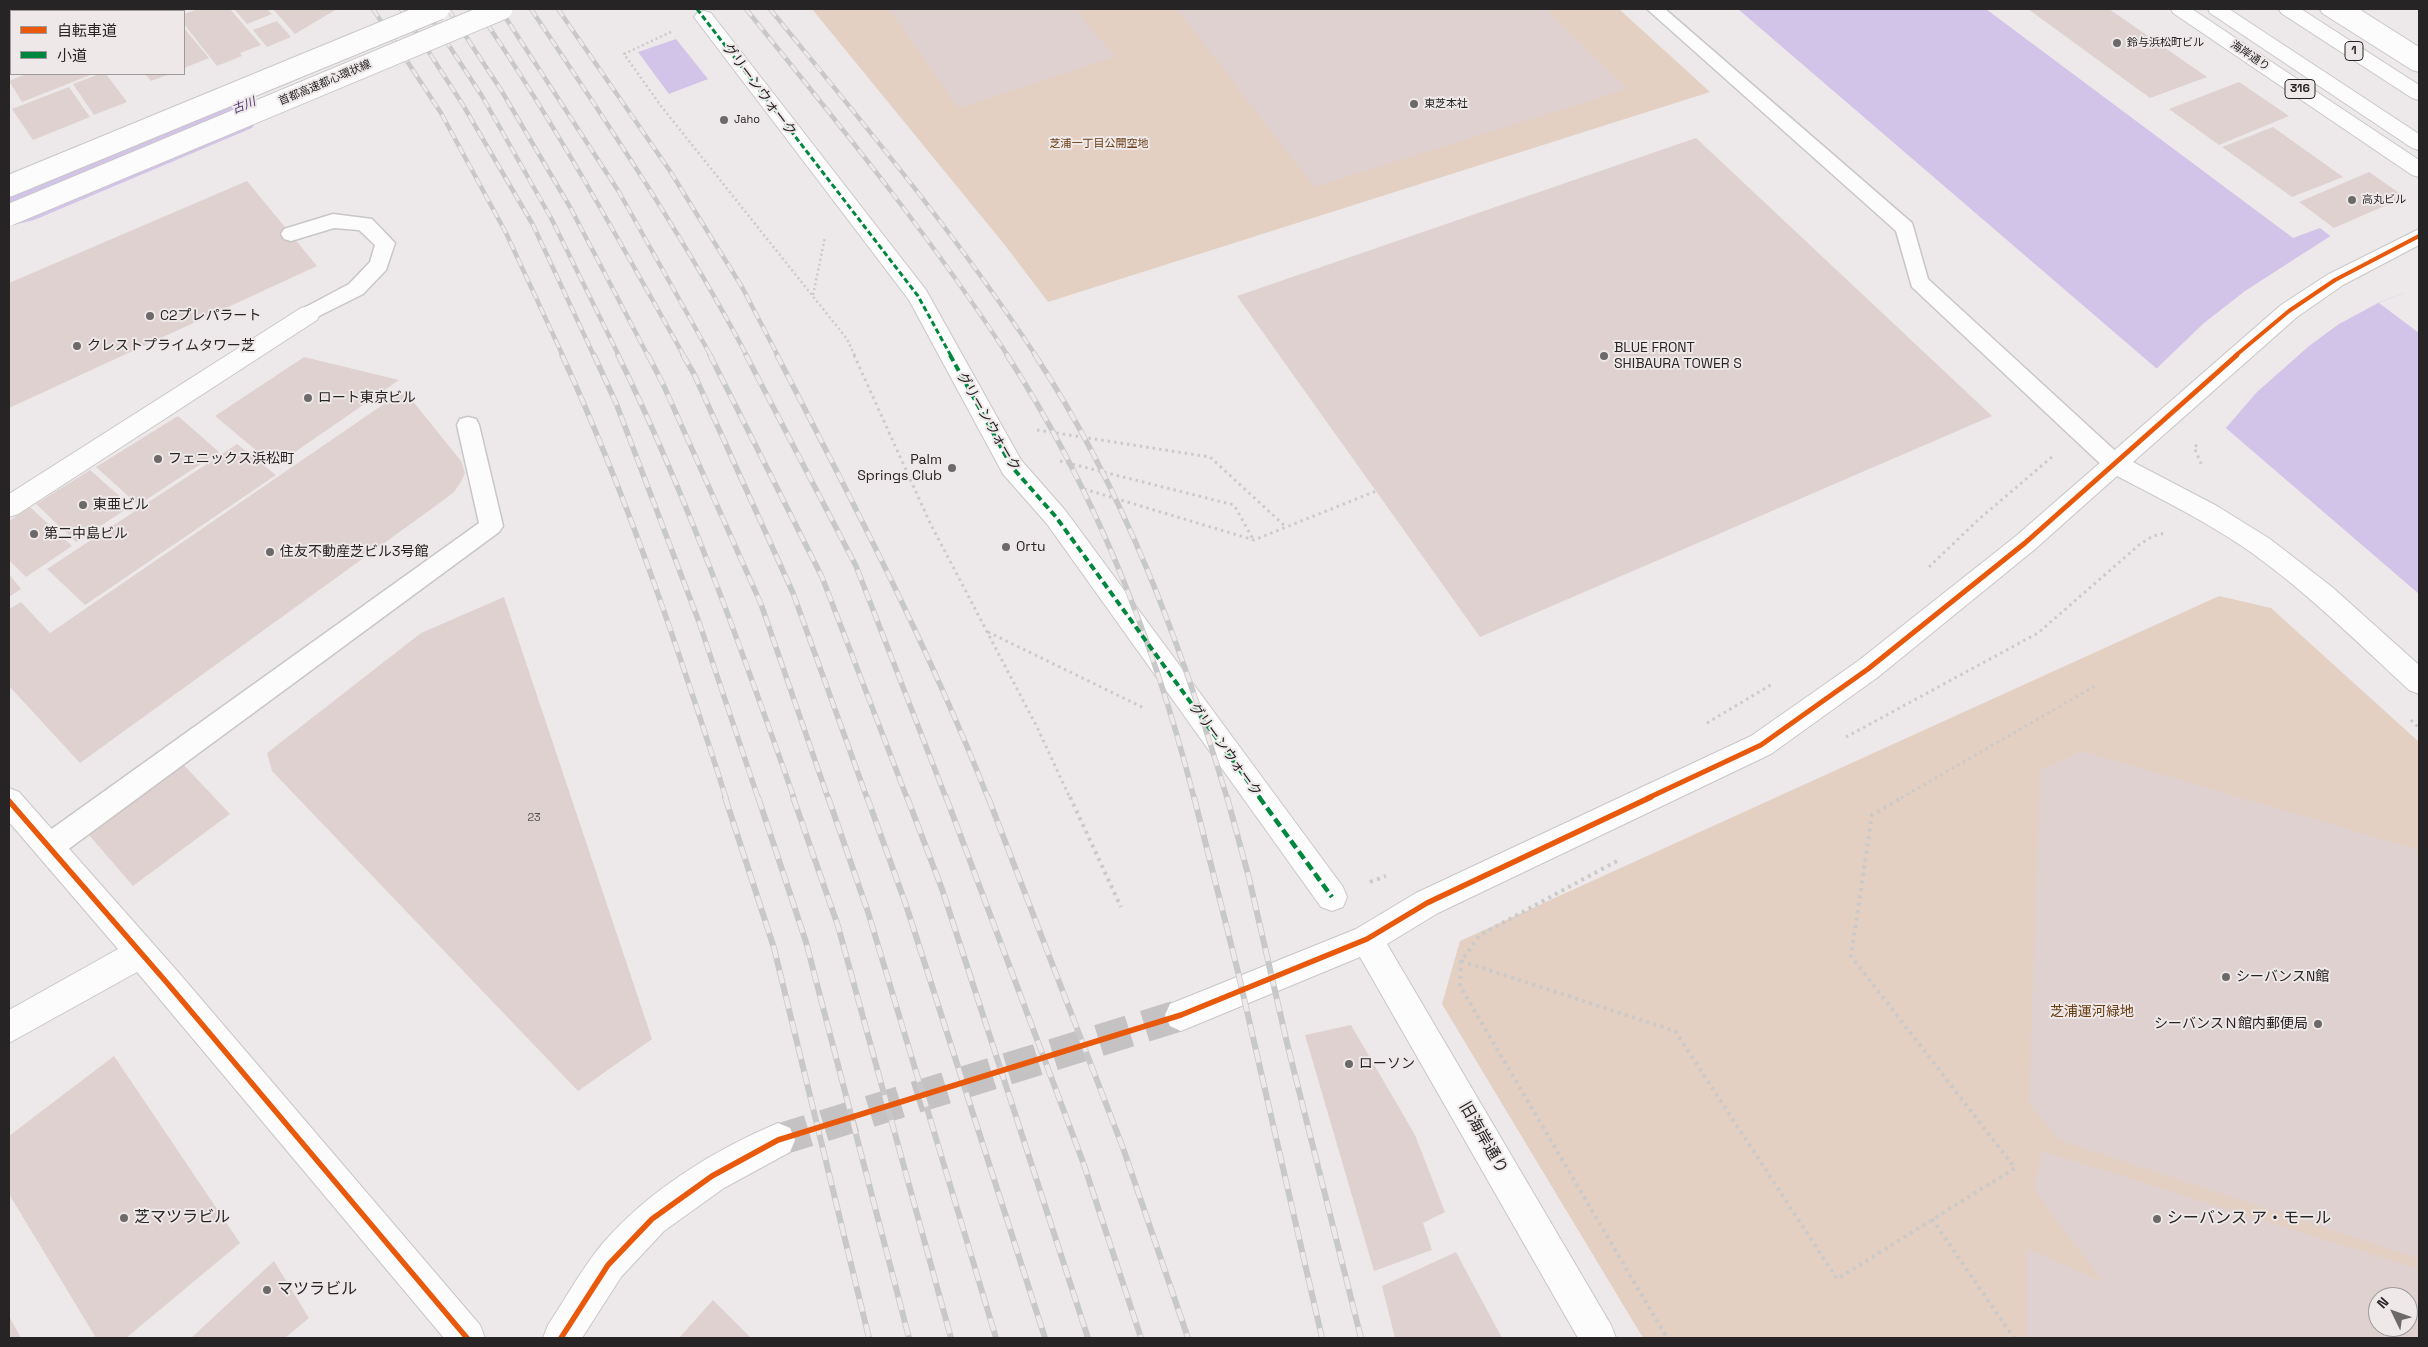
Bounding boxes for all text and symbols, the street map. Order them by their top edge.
legend [10,10,185,75]
text: 自転車道 [57,21,117,40]
place label: 鈴与浜松町ビル [2127,36,2204,50]
marker: 鈴与浜松町ビル [2111,37,2123,49]
street label: 海岸通り [2228,38,2272,74]
street label: グリーンウォーク [719,40,799,140]
road number: 1 [2345,41,2363,60]
text: 小道 [57,46,87,65]
street label: 首都高速都心環状線 [277,58,373,108]
road number: 316 [2285,80,2315,98]
water label: 古川 [230,95,258,117]
place label: 東芝本社 [1424,97,1468,111]
marker: 東芝本社 [1408,98,1420,110]
place label: Jaho [734,113,760,127]
marker: Jaho [718,114,730,126]
park label: 芝浦一丁目公開空地 [1050,137,1148,151]
place label: 高丸ビル [2362,193,2406,207]
marker: 高丸ビル [2346,194,2358,206]
place label: C2プレパラート [160,308,261,324]
marker: C2プレパラート [144,310,156,322]
place label: クレストプライムタワー芝 [87,338,255,354]
marker: クレストプライムタワー芝 [71,340,83,352]
place label: BLUE FRONT SHIBAURA TOWER S [1614,340,1742,372]
marker: BLUE FRONT SHIBAURA TOWER S [1598,350,1610,362]
street label: グリーンウォーク [953,369,1023,475]
place label: ロート東京ビル [318,390,416,406]
marker: ロート東京ビル [302,392,314,404]
place label: フェニックス浜松町 [168,451,294,467]
place label: Palm Springs Club [857,452,942,484]
marker: フェニックス浜松町 [152,453,164,465]
marker: Palm Springs Club [946,462,958,474]
place label: 東亜ビル [93,497,149,513]
marker: 東亜ビル [77,499,89,511]
place label: 第二中島ビル [44,526,128,542]
marker: 第二中島ビル [28,528,40,540]
place label: Ortu [1016,539,1046,555]
marker: Ortu [1000,541,1012,553]
place label: 住友不動産芝ビル3号館 [280,544,428,560]
marker: 住友不動産芝ビル3号館 [264,546,276,558]
street label: グリーンウォーク [1185,700,1265,800]
house number: 23 [527,811,541,825]
place label: シーバンスN館 [2236,969,2329,985]
marker: シーバンスN館 [2220,971,2232,983]
park label: 芝浦運河緑地 [2050,1004,2134,1020]
place label: シーバンスＮ館内郵便局 [2154,1016,2308,1032]
marker: シーバンスＮ館内郵便局 [2312,1018,2324,1030]
place label: ローソン [1359,1056,1415,1072]
marker: ローソン [1343,1058,1355,1070]
street label: 旧海岸通り [1455,1099,1511,1177]
place label: 芝マツラビル [134,1208,230,1228]
place label: シーバンス ア・モール [2167,1209,2331,1229]
marker: 芝マツラビル [118,1212,130,1224]
marker: シーバンス ア・モール [2151,1213,2163,1225]
place label: マツラビル [277,1280,357,1300]
marker: マツラビル [261,1284,273,1296]
north arrow [2368,1287,2418,1337]
text: N [2373,1293,2392,1312]

